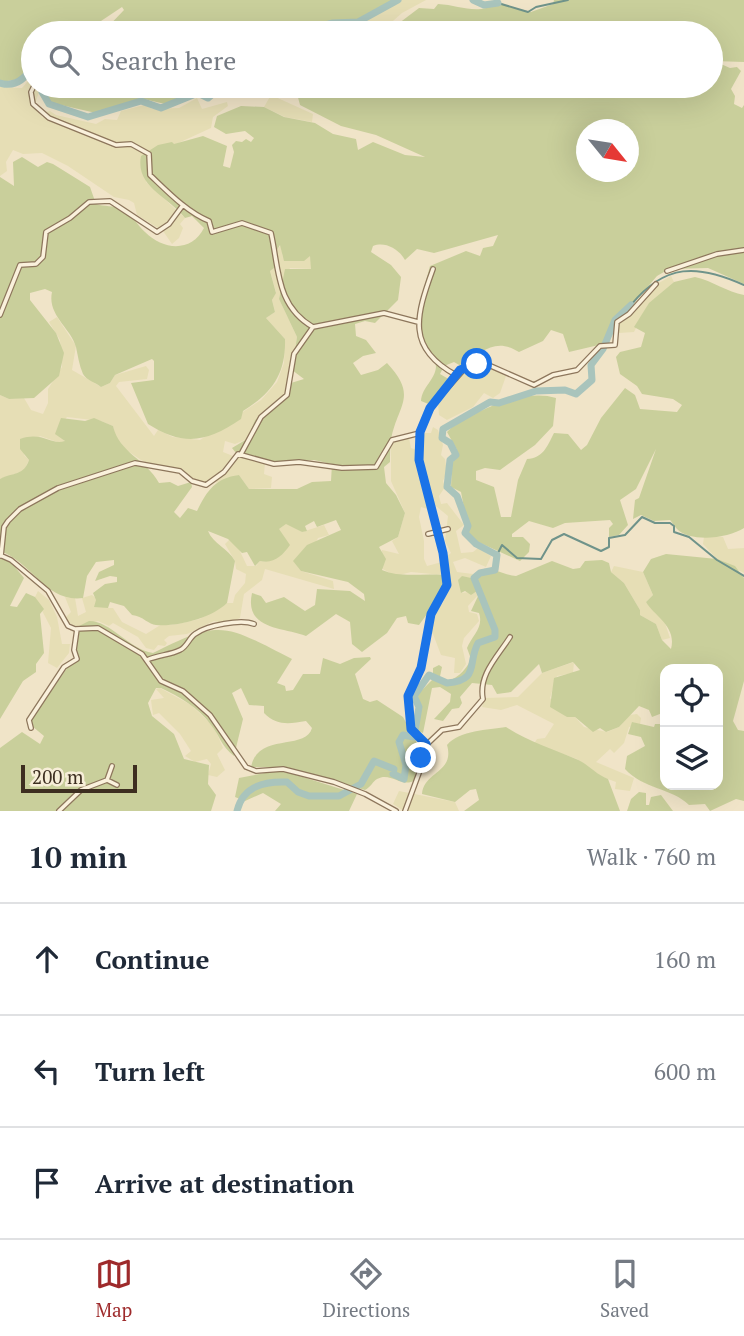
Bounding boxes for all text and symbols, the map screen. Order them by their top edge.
search box [21,21,723,98]
icon: search [45,41,83,79]
text: Search here [101,43,236,77]
north arrow [576,119,639,182]
route start [461,348,492,379]
map controls [660,664,723,790]
button: locate [660,664,723,727]
button: layers [660,727,723,790]
route end [405,742,436,773]
scale bar [21,762,136,794]
text: 200 m [32,764,83,789]
text: 10 min [28,837,127,877]
text: Walk · 760 m [587,841,716,872]
icon: ahead [28,940,66,978]
text: Continue [95,942,209,976]
text: 160 m [654,944,716,975]
icon: left [28,1052,66,1090]
text: Turn left [95,1054,205,1088]
text: 600 m [654,1056,716,1087]
icon: arrive [28,1164,66,1202]
text: Arrive at destination [95,1166,354,1200]
tab: Map [95,1255,133,1322]
tab: Directions [323,1255,410,1322]
tab: Saved [600,1255,649,1322]

